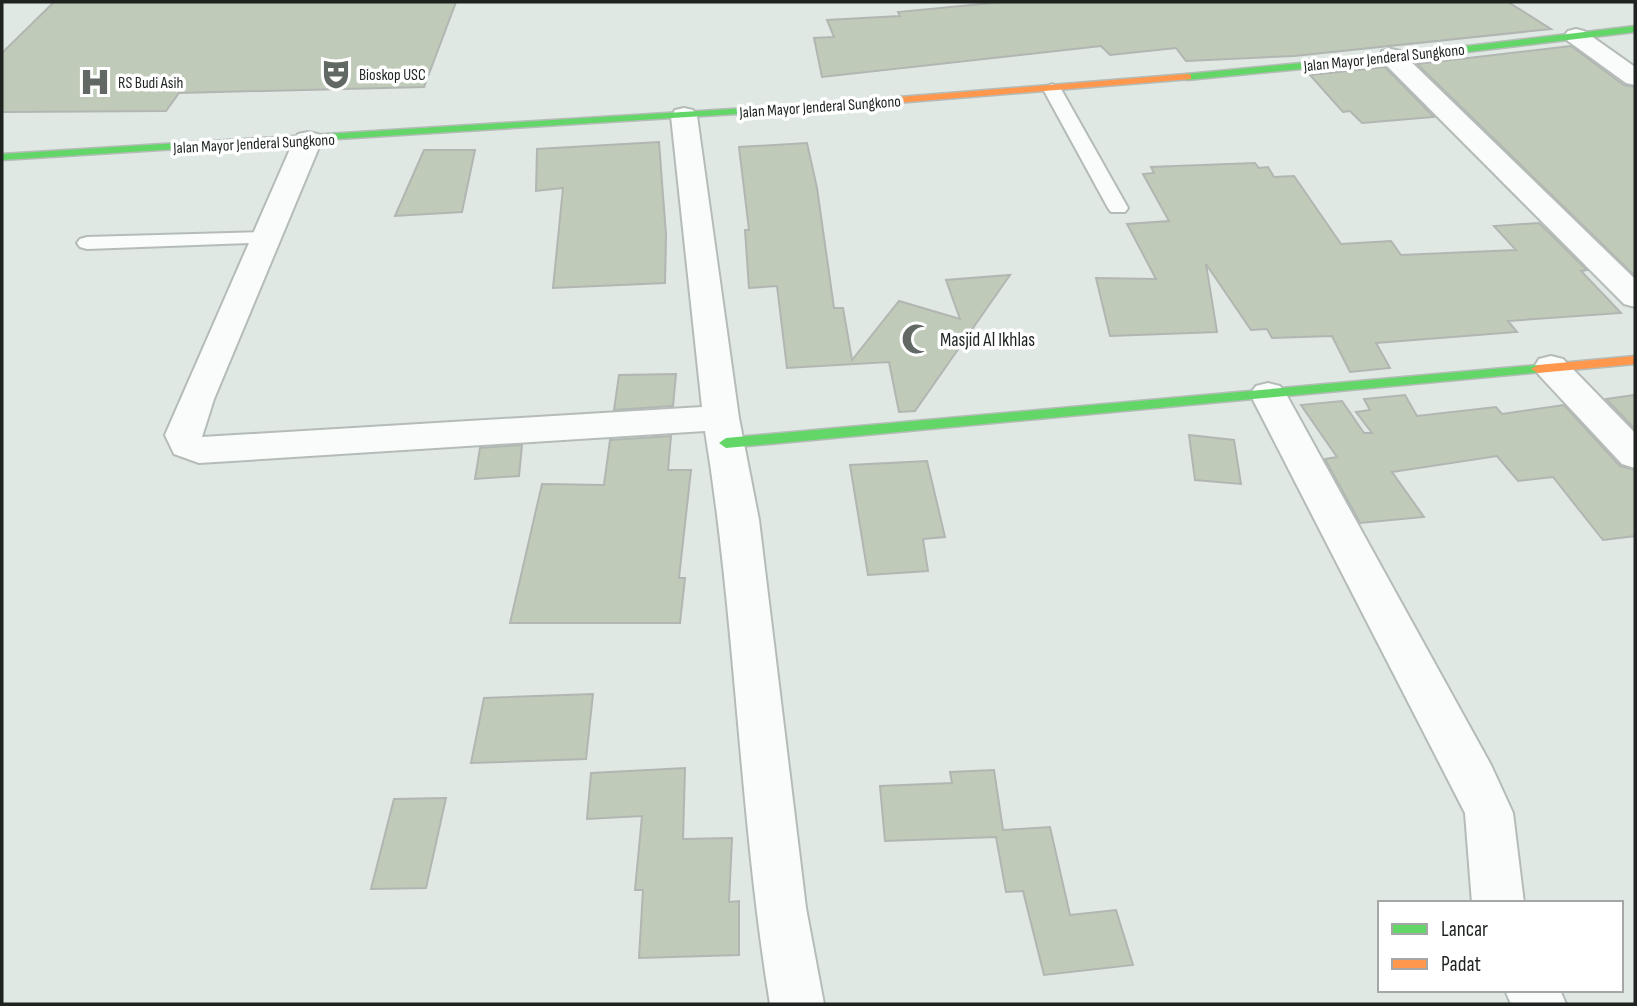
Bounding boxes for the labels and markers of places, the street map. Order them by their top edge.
theatre icon: Bioskop USC [319,57,353,91]
hospital icon: RS Budi Asih [78,65,112,99]
place label: Bioskop USC [359,66,426,85]
place label: RS Budi Asih [118,74,183,93]
mosque icon: Masjid Al Ikhlas [900,322,934,356]
place label: Masjid Al Ikhlas [940,329,1035,352]

